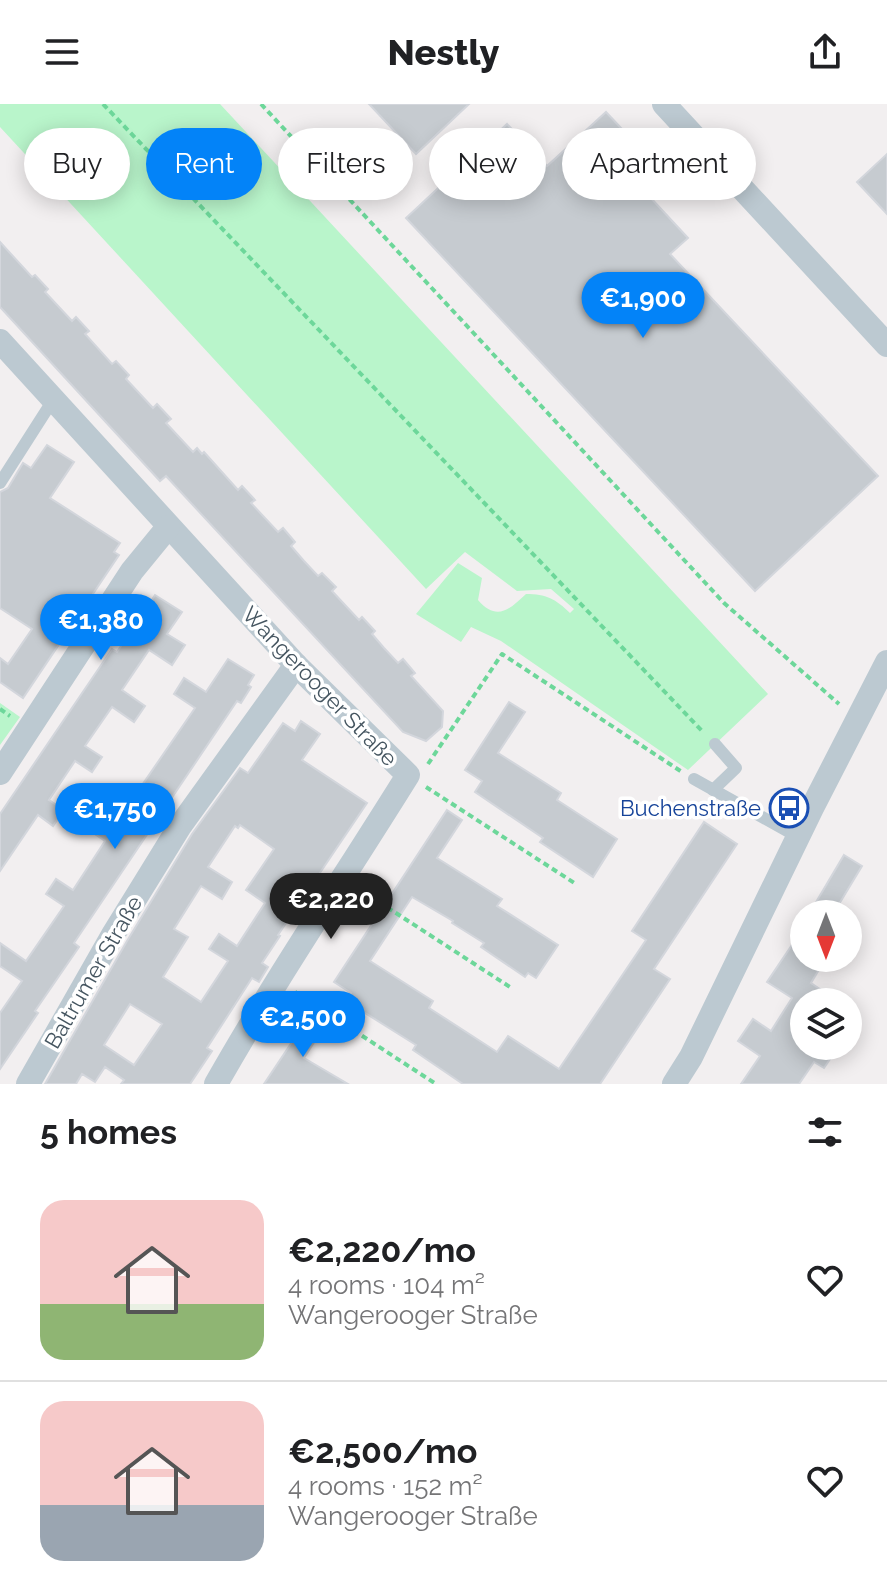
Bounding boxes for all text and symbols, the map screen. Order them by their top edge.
icon: menu [40,30,84,74]
icon: share [803,30,847,74]
text: Nestly [388,31,499,73]
chip: Buy [24,128,130,200]
chip: Rent [146,128,262,200]
chip: Filters [278,128,413,200]
chip: New [429,128,546,200]
chip: Apartment [562,128,756,200]
pin: €1,900 [578,272,708,340]
text: €1,900 [600,283,686,313]
pin: €1,380 [36,594,166,662]
street label: Wangerooger Straße [237,601,403,771]
text: €1,380 [58,605,144,635]
pin: €1,750 [50,783,180,851]
bus stop icon: Buchenstraße [768,787,810,829]
text: €1,750 [73,794,157,824]
place label: Buchenstraße [620,795,761,821]
pin: €2,220 [266,873,396,941]
text: €2,220 [288,884,374,914]
street label: Baltrumer Straße [39,891,147,1053]
north arrow [790,900,862,972]
map controls [790,900,862,1060]
button: layers [790,988,862,1060]
pin: €2,500 [238,991,368,1059]
text: €2,500 [259,1002,347,1032]
icon: filters [803,1110,847,1154]
text: 5 homes [40,1112,177,1152]
text: €2,220/mo [288,1230,476,1270]
icon: home [104,1232,200,1328]
icon: heart [803,1258,847,1302]
text: 4 rooms · 104 m² [288,1270,485,1300]
text: Wangerooger Straße [288,1300,538,1330]
text: €2,500/mo [288,1431,477,1471]
icon: home [104,1433,200,1529]
icon: heart [803,1459,847,1503]
text: 4 rooms · 152 m² [288,1471,483,1501]
text: Wangerooger Straße [288,1501,538,1531]

